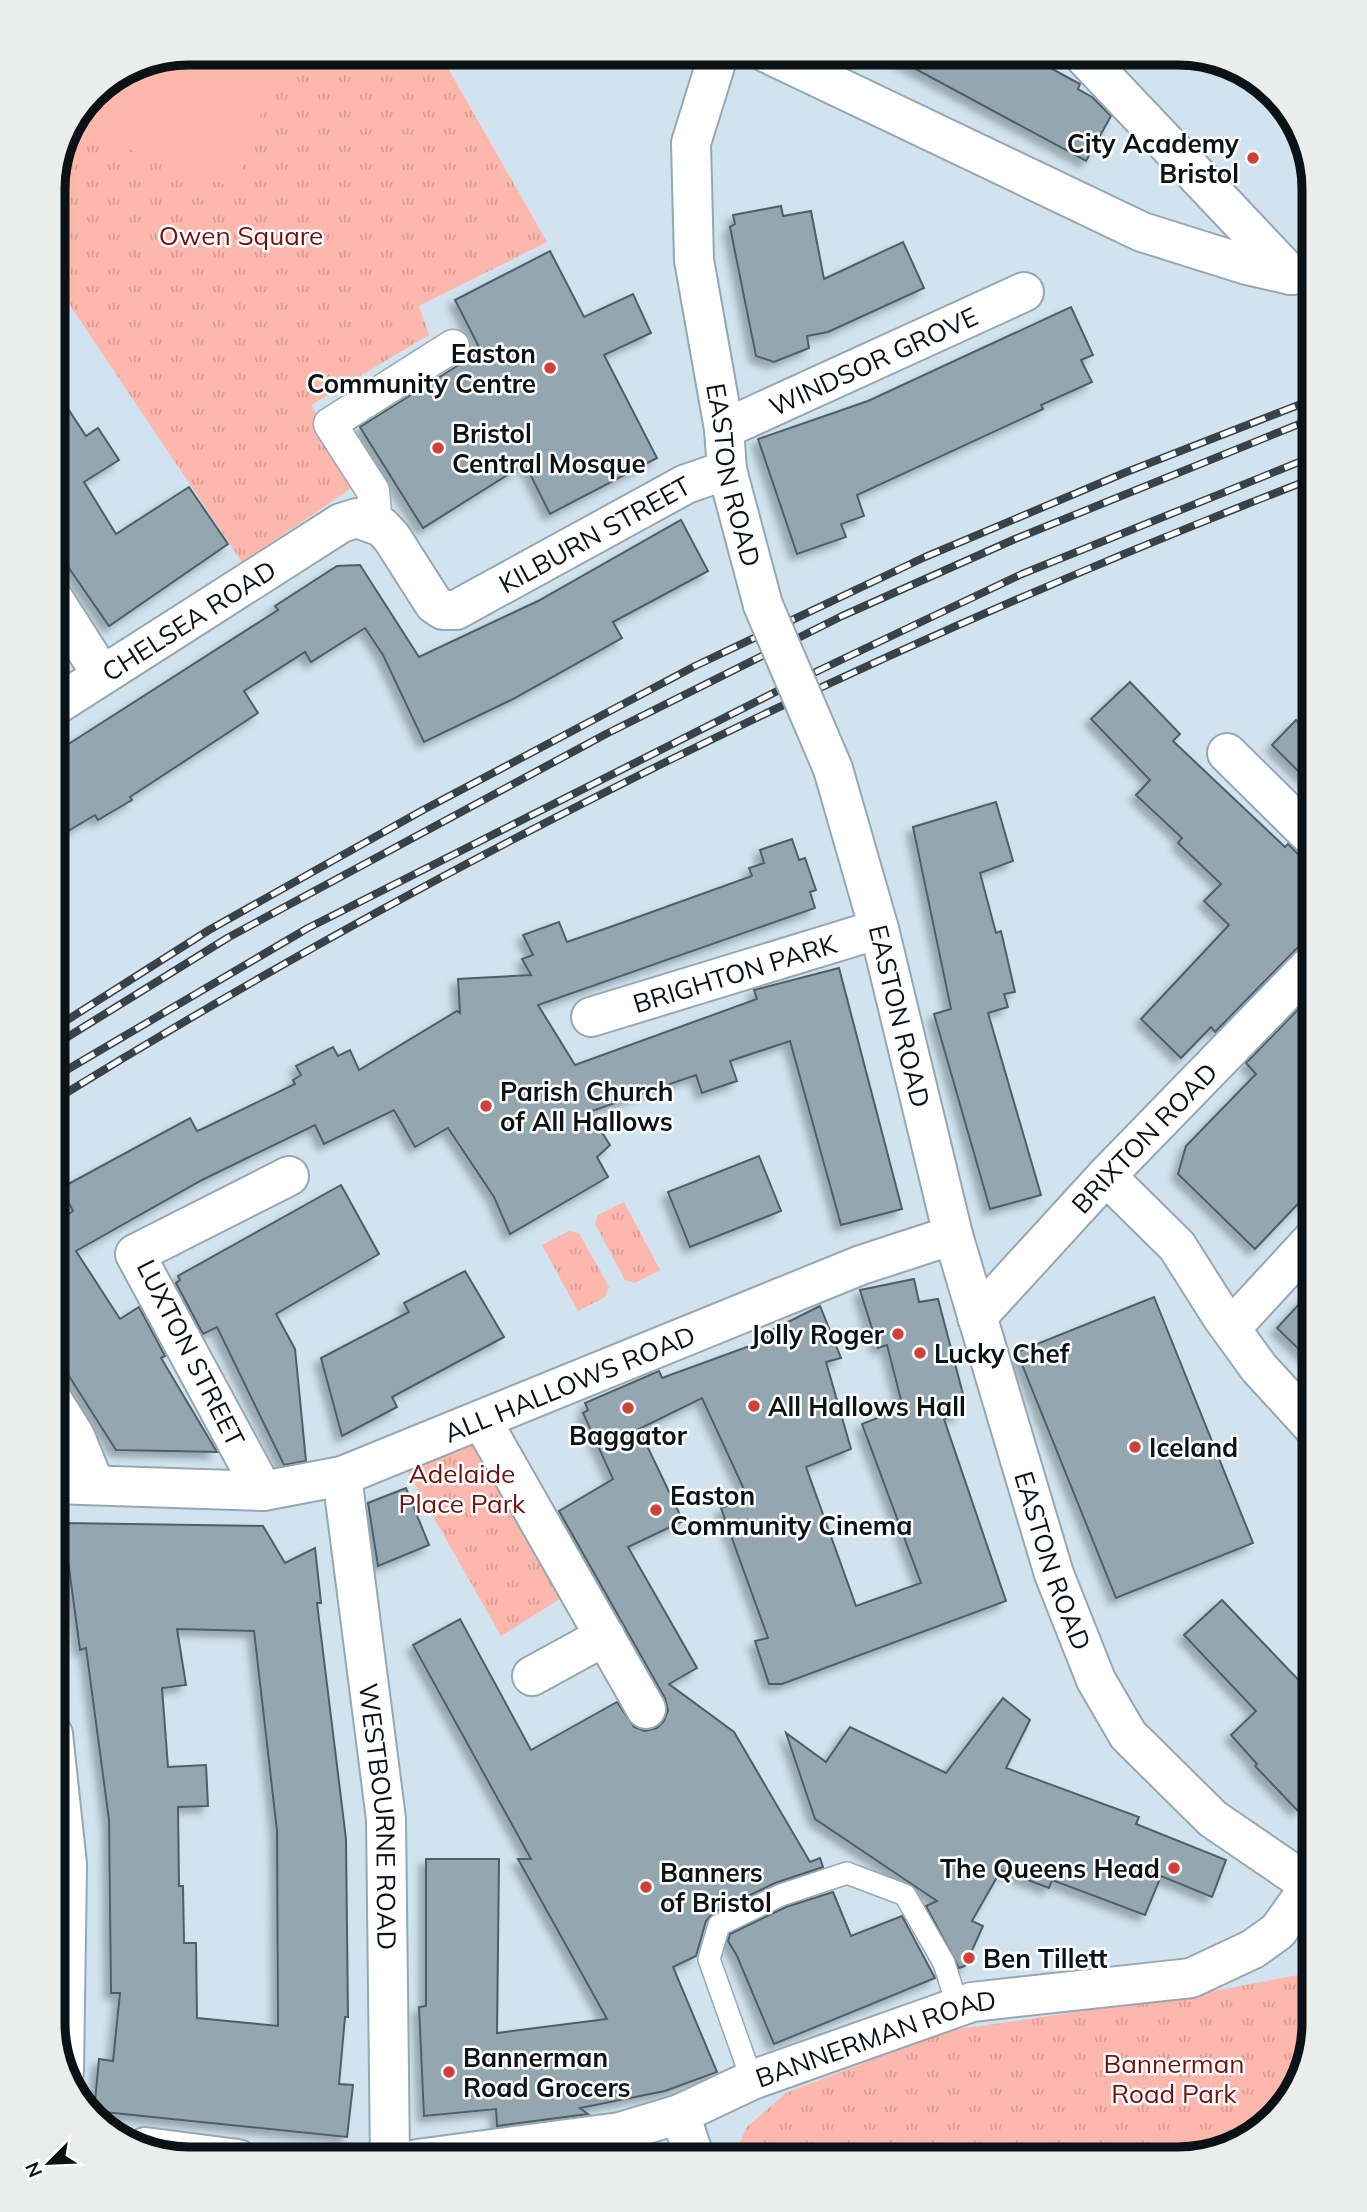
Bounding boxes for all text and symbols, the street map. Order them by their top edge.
place label: City Academy Bristol [1067,127,1240,190]
marker: City Academy Bristol [1245,150,1261,166]
park label: Owen Square [159,219,323,252]
street label: WINDSOR GROVE [764,299,983,423]
place label: Easton Community Centre [307,337,536,400]
marker: Easton Community Centre [542,360,558,376]
street label: EASTON ROAD [700,381,769,570]
place label: Bristol Central Mosque [452,417,646,480]
marker: Bristol Central Mosque [430,440,446,456]
street label: KILBURN STREET [493,468,696,600]
street label: CHELSEA ROAD [96,553,282,688]
street label: EASTON ROAD [862,921,938,1111]
street label: BRIGHTON PARK [629,926,841,1020]
street label: BRIXTON ROAD [1064,1055,1224,1220]
place label: Parish Church of All Hallows [500,1075,673,1138]
marker: Parish Church of All Hallows [478,1098,494,1114]
street label: LUXTON STREET [130,1254,252,1452]
street label: ALL HALLOWS ROAD [439,1318,700,1449]
place label: Jolly Roger [750,1318,885,1351]
marker: Jolly Roger [890,1326,906,1342]
place label: Lucky Chef [934,1337,1070,1370]
marker: Lucky Chef [912,1345,928,1361]
place label: All Hallows Hall [768,1390,966,1423]
marker: All Hallows Hall [746,1398,762,1414]
marker: Baggator [620,1400,636,1416]
place label: Baggator [569,1419,688,1452]
place label: Iceland [1149,1431,1238,1464]
marker: Iceland [1127,1439,1143,1455]
park label: Adelaide Place Park [399,1457,526,1520]
street label: EASTON ROAD [1008,1467,1099,1655]
place label: Easton Community Cinema [670,1479,912,1542]
marker: Easton Community Cinema [648,1502,664,1518]
street label: WESTBOURNE ROAD [352,1681,404,1950]
place label: The Queens Head [940,1852,1160,1885]
place label: Banners of Bristol [660,1856,772,1919]
marker: The Queens Head [1166,1860,1182,1876]
marker: Banners of Bristol [638,1879,654,1895]
place label: Ben Tillett [983,1942,1108,1975]
marker: Ben Tillett [961,1950,977,1966]
street label: BANNERMAN ROAD [751,1983,998,2094]
place label: Bannerman Road Grocers [463,2041,631,2104]
park label: Bannerman Road Park [1104,2047,1245,2110]
marker: Bannerman Road Grocers [441,2064,457,2080]
north arrow [14,2128,84,2198]
text: N [20,2158,47,2181]

